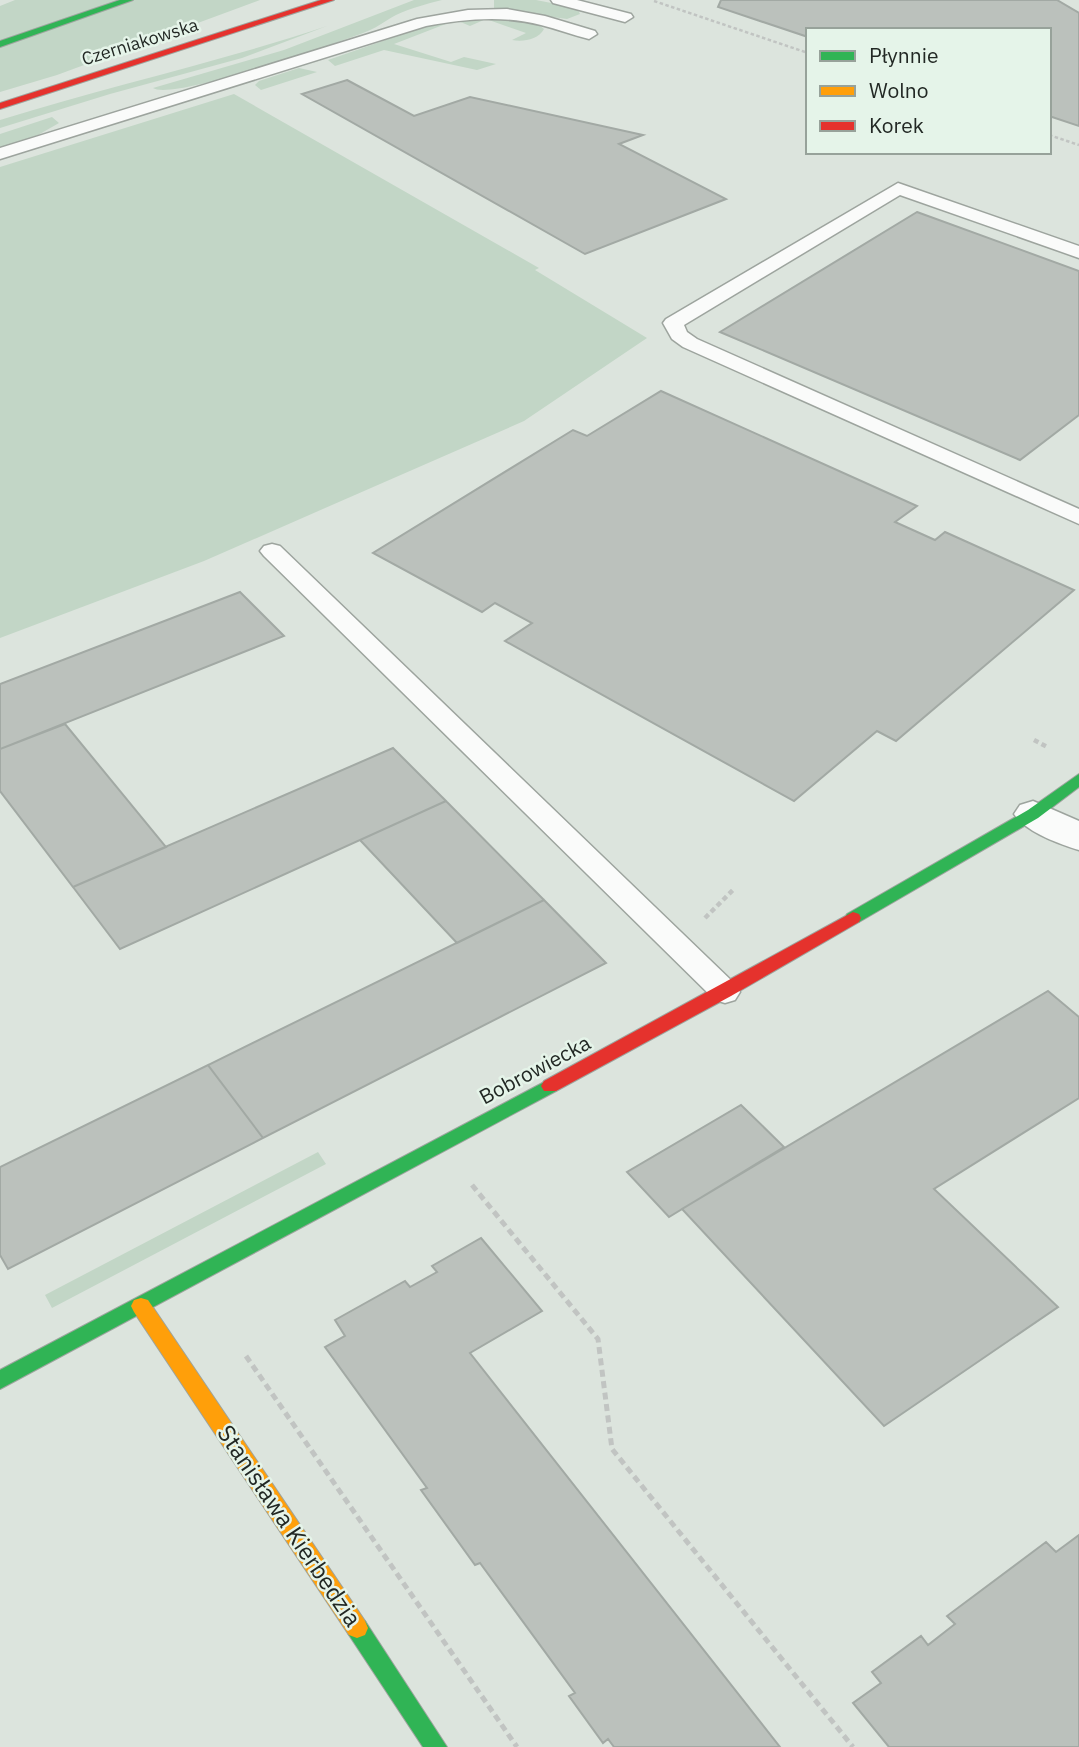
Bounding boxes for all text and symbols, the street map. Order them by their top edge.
street label: Czerniakowska [79,13,201,70]
legend [806,28,1051,154]
text: Płynnie [869,41,938,69]
text: Wolno [869,76,929,104]
text: Korek [869,111,924,139]
street label: Bobrowiecka [474,1028,595,1110]
street label: Stanisława Kierbedzia [210,1418,369,1633]

